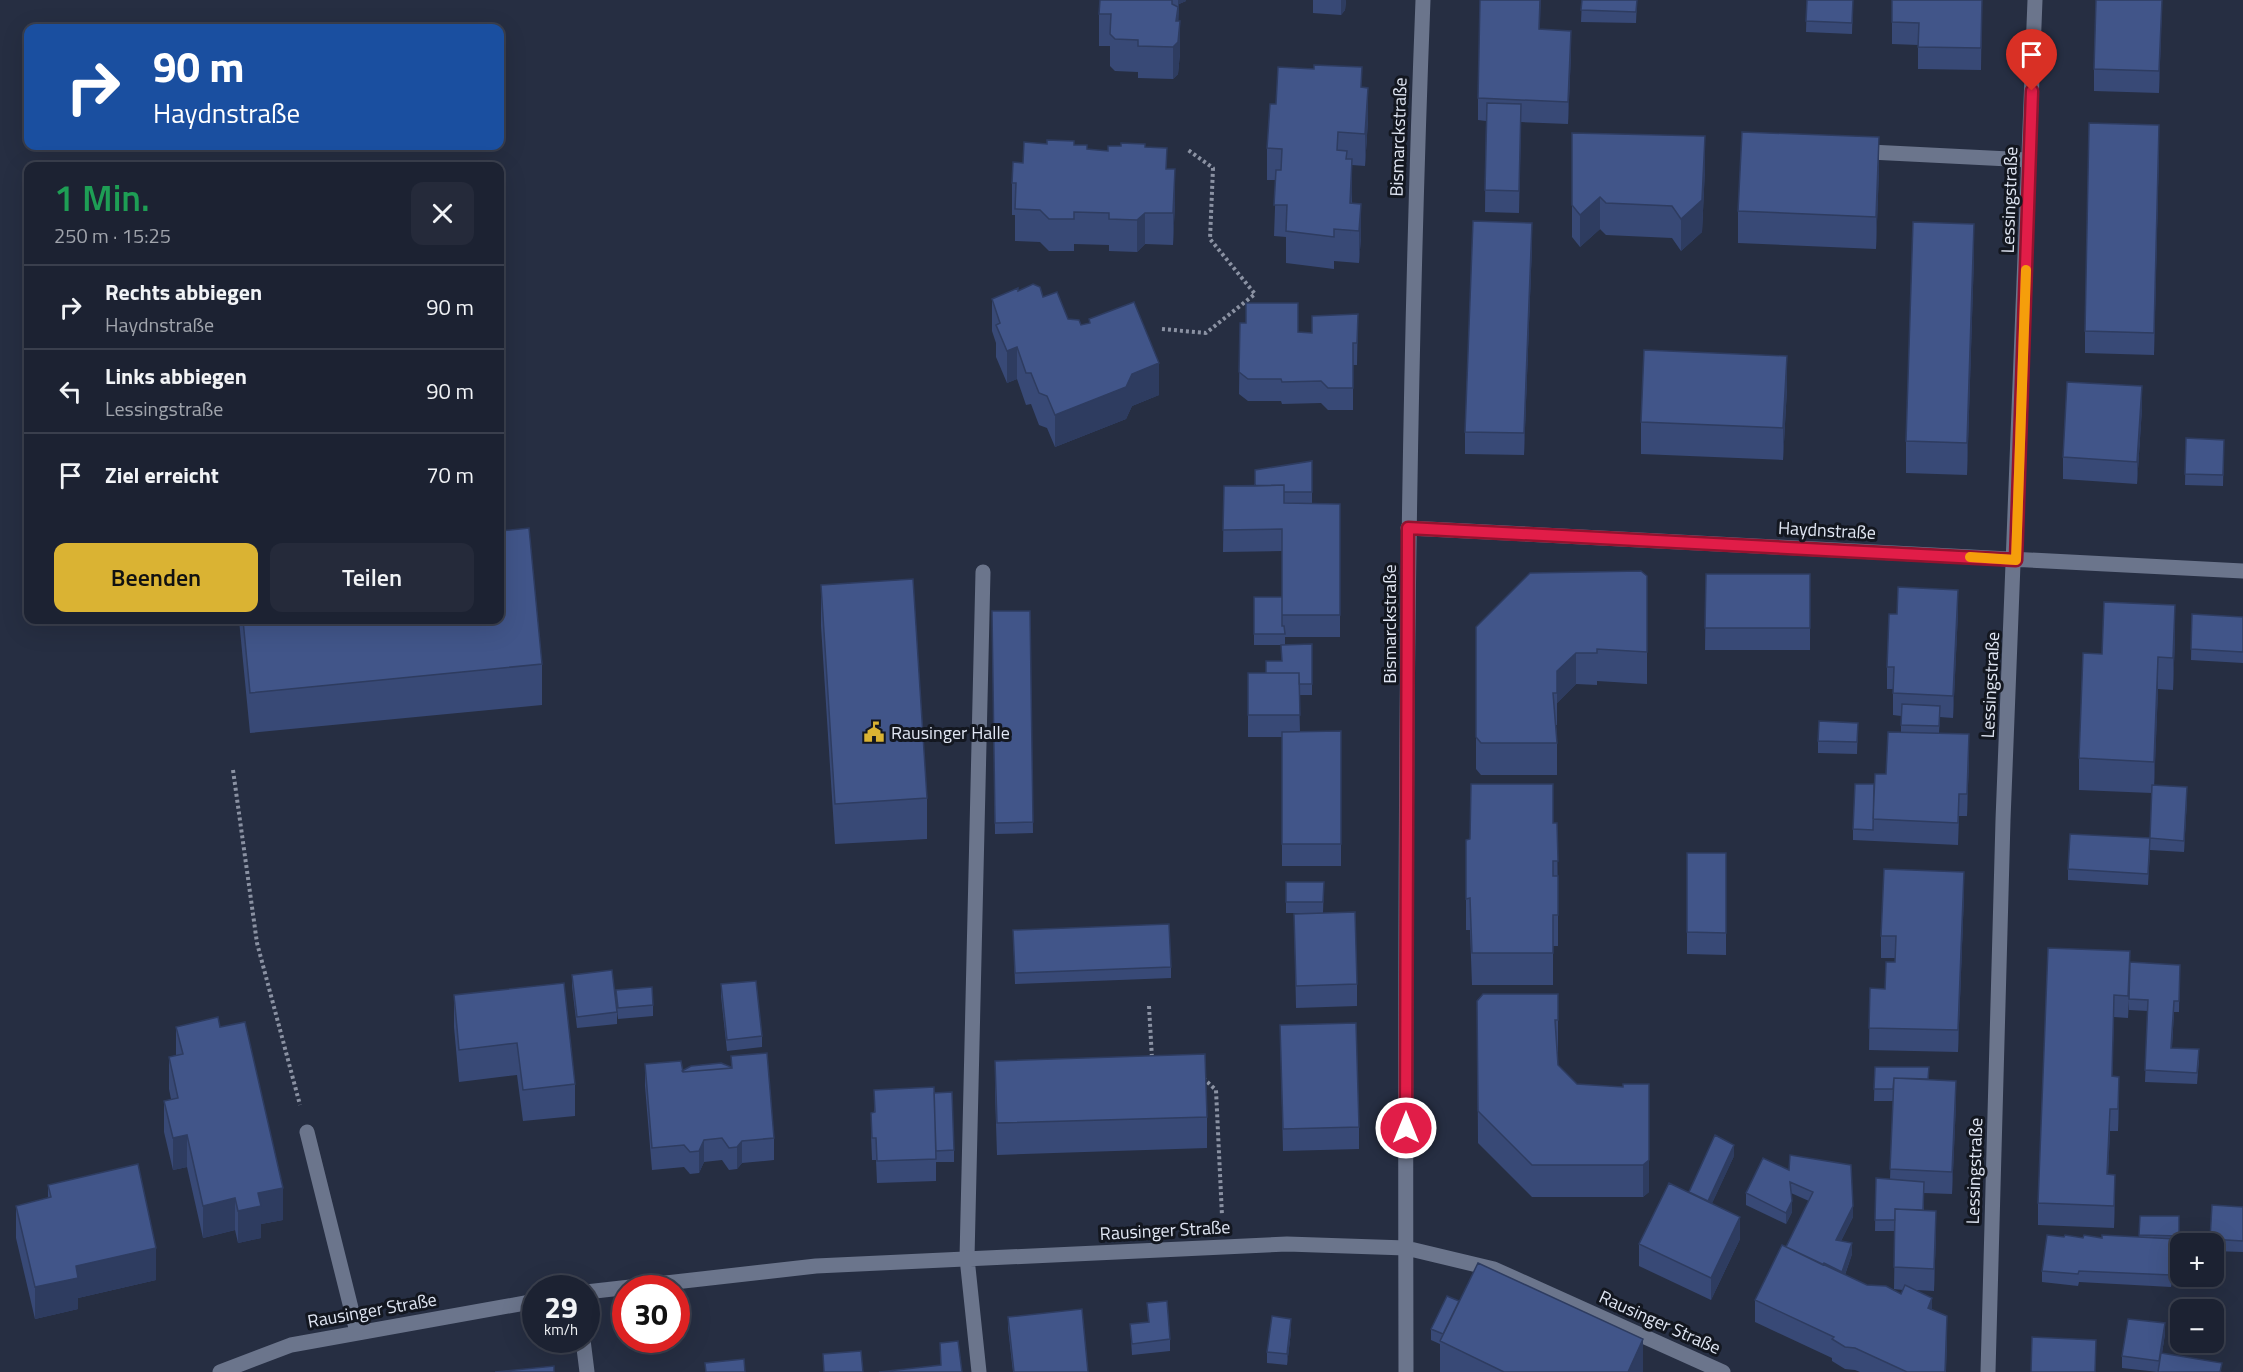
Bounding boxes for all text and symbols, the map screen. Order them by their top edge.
pin [2006,29,2057,91]
text: 90 m [153,34,245,98]
icon: arrive [2015,38,2048,71]
icon: right [54,48,132,126]
street label: Bismarckstraße [1382,77,1414,197]
text: Haydnstraße [153,92,300,133]
street label: Lessingstraße [1994,146,2024,254]
text: 1 Min. [54,170,150,225]
button: close [411,182,474,245]
text: 250 m · 15:25 [54,220,171,251]
text: Rechts abbiegen [105,275,262,309]
text: 90 m [426,290,474,324]
icon: right [54,291,87,324]
text: Haydnstraße [105,309,214,340]
text: Links abbiegen [105,359,247,393]
text: 90 m [426,374,474,408]
icon: left [54,375,87,408]
text: Lessingstraße [105,393,223,424]
text: Ziel erreicht [105,458,219,492]
text: 70 m [426,458,474,492]
icon: arrive [54,459,87,492]
street label: Haydnstraße [1777,514,1877,546]
button: Beenden [54,543,258,612]
button: Teilen [270,543,474,612]
street label: Bismarckstraße [1376,564,1403,684]
street label: Lessingstraße [1974,631,2006,739]
place label: Rausinger Halle [891,719,1010,746]
public building icon: Rausinger Halle [862,720,886,744]
position arrow [1374,1096,1438,1160]
street label: Lessingstraße [1959,1117,1989,1225]
street label: Rausinger Straße [1099,1213,1231,1247]
map controls [2170,1233,2224,1353]
button: + [2170,1233,2224,1287]
speed limit sign: 30 [612,1275,690,1353]
street label: Rausinger Straße [1595,1283,1725,1361]
text: 29 [544,1284,578,1330]
street label: Rausinger Straße [305,1285,439,1335]
button: − [2170,1299,2224,1353]
text: km/h [544,1318,578,1341]

